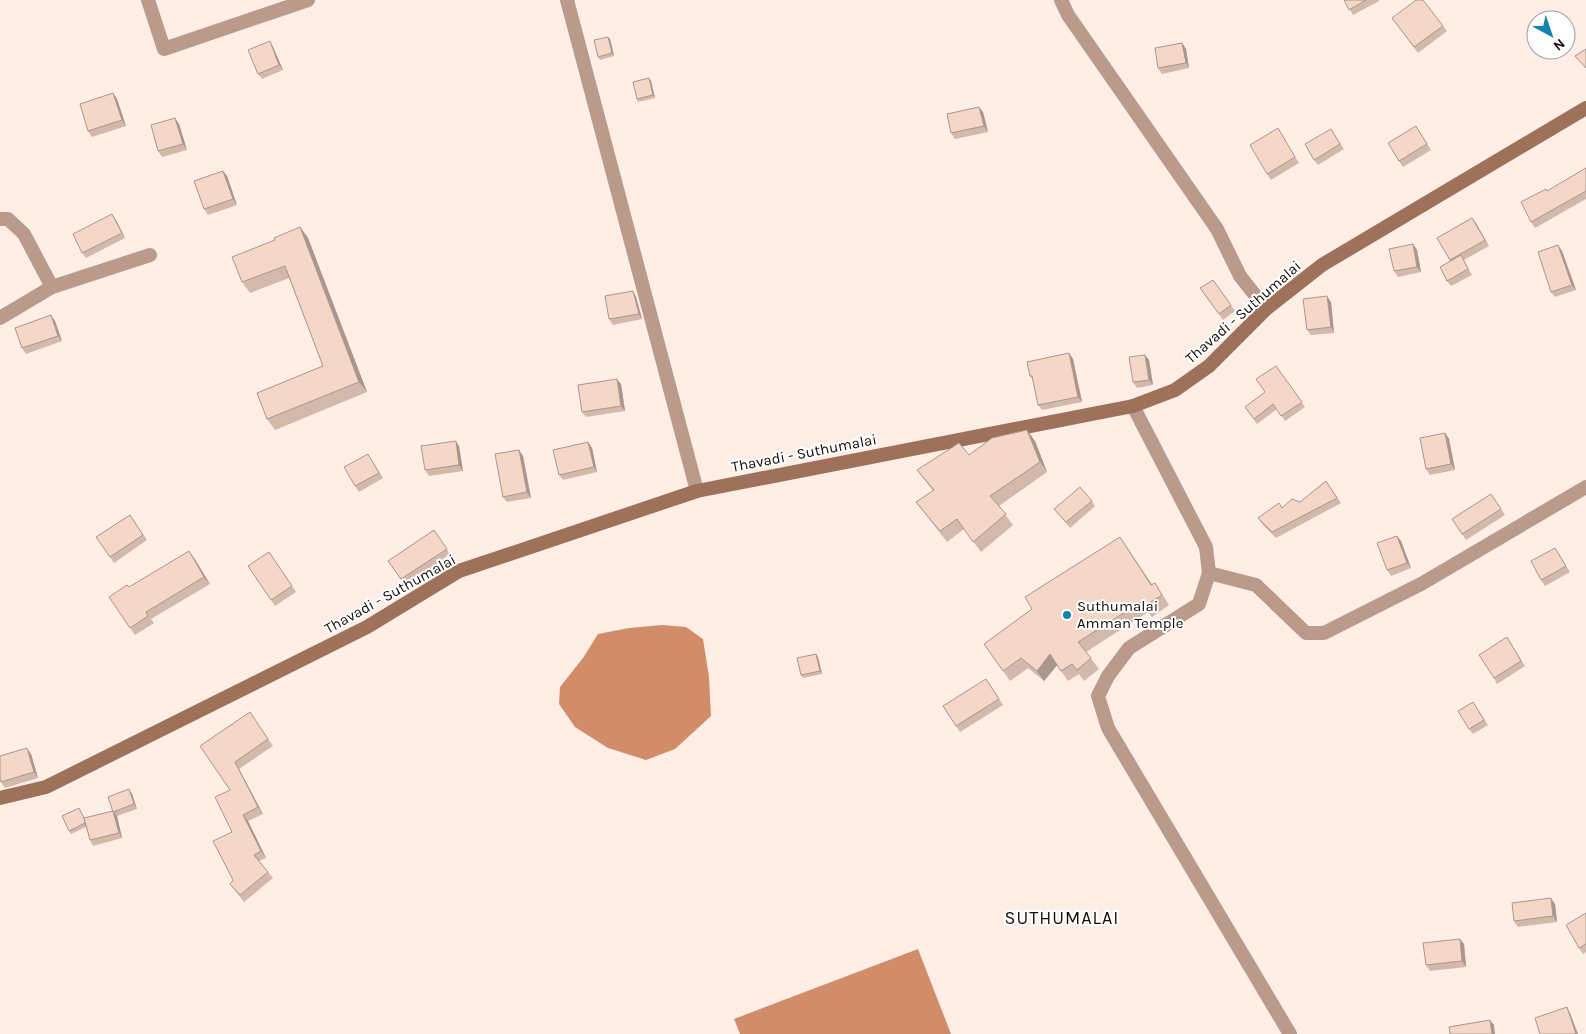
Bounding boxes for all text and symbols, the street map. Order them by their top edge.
north arrow [1526,10,1576,60]
text: N [1550,35,1568,54]
street label: Thavadi - Suthumalai [1181,257,1305,367]
street label: Thavadi - Suthumalai [730,430,878,476]
street label: Thavadi - Suthumalai [321,550,459,638]
place label: Suthumalai Amman Temple [1077,597,1183,632]
marker: Suthumalai Amman Temple [1061,609,1073,621]
district label: SUTHUMALAI [1005,907,1119,929]

